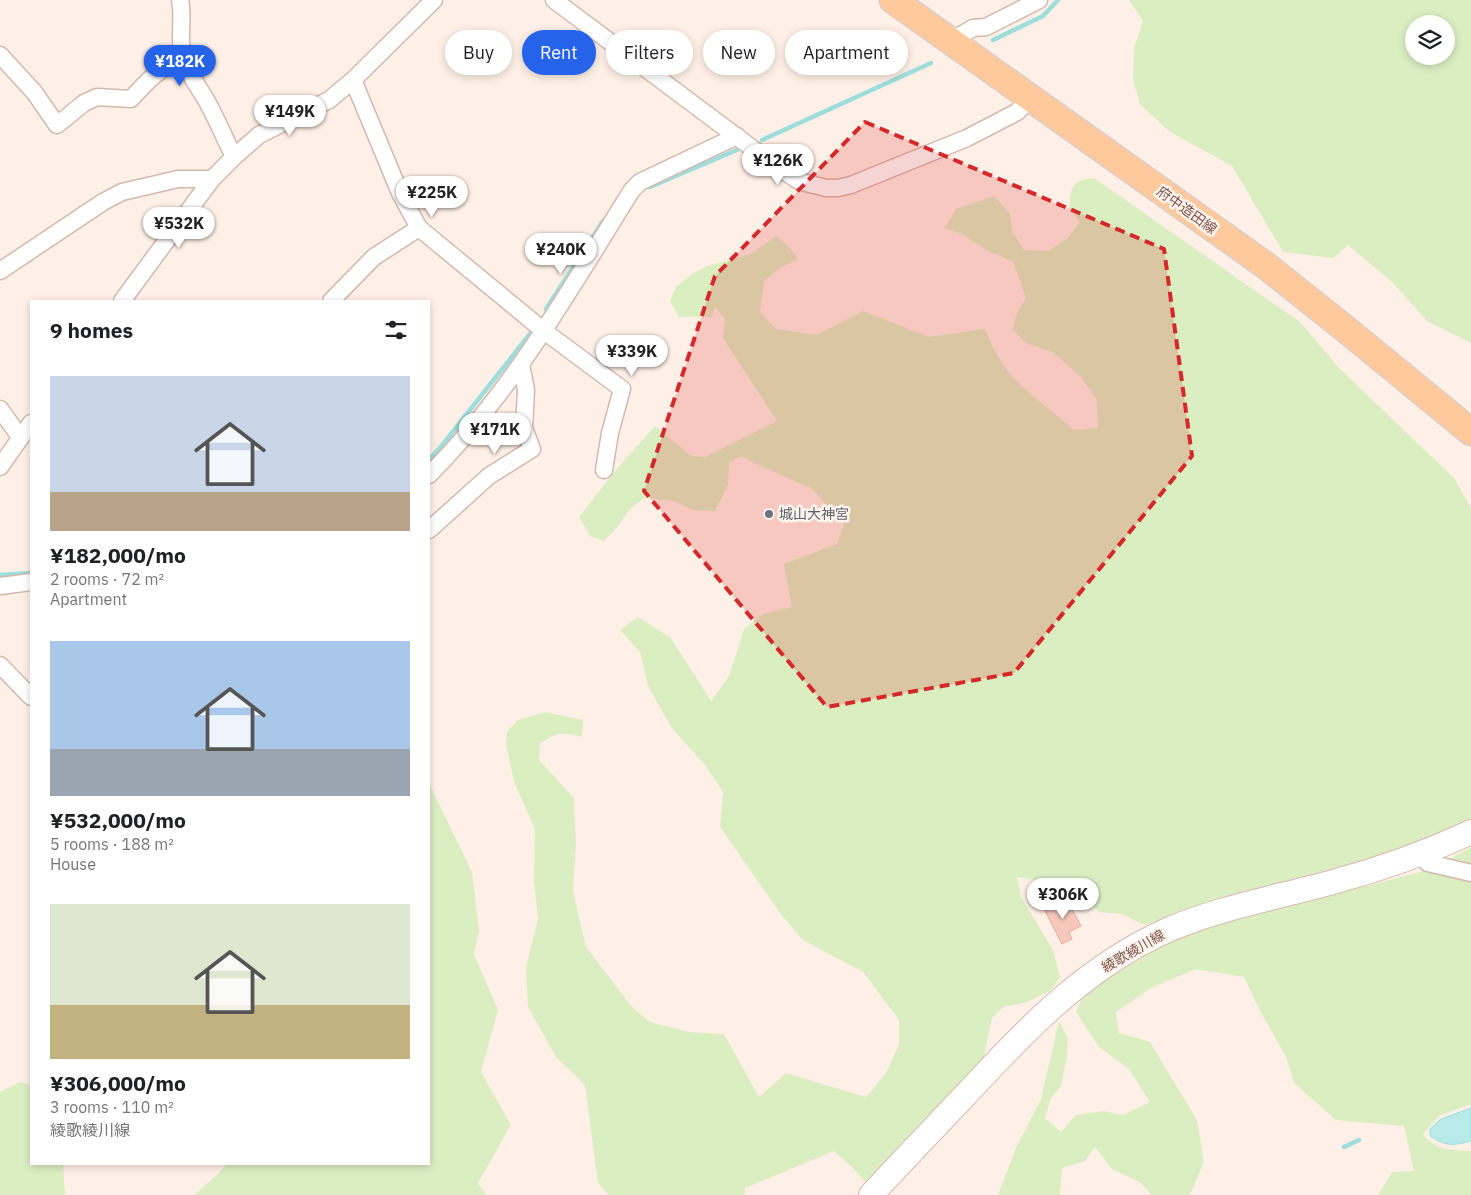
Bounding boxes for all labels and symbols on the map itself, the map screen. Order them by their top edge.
pin: ¥182K [145,44,215,87]
pin: ¥149K [255,94,325,137]
pin: ¥126K [743,144,813,186]
pin: ¥225K [397,176,467,218]
street label: 府中造田線 [1153,182,1221,238]
pin: ¥532K [144,206,214,249]
pin: ¥240K [526,232,596,275]
pin: ¥339K [597,334,667,377]
pin: ¥171K [460,412,530,455]
place label: 城山大神宮 [779,505,849,523]
marker: 城山大神宮 [763,508,775,520]
pin: ¥306K [1028,878,1098,920]
street label: 綾歌綾川線 [1098,926,1168,976]

